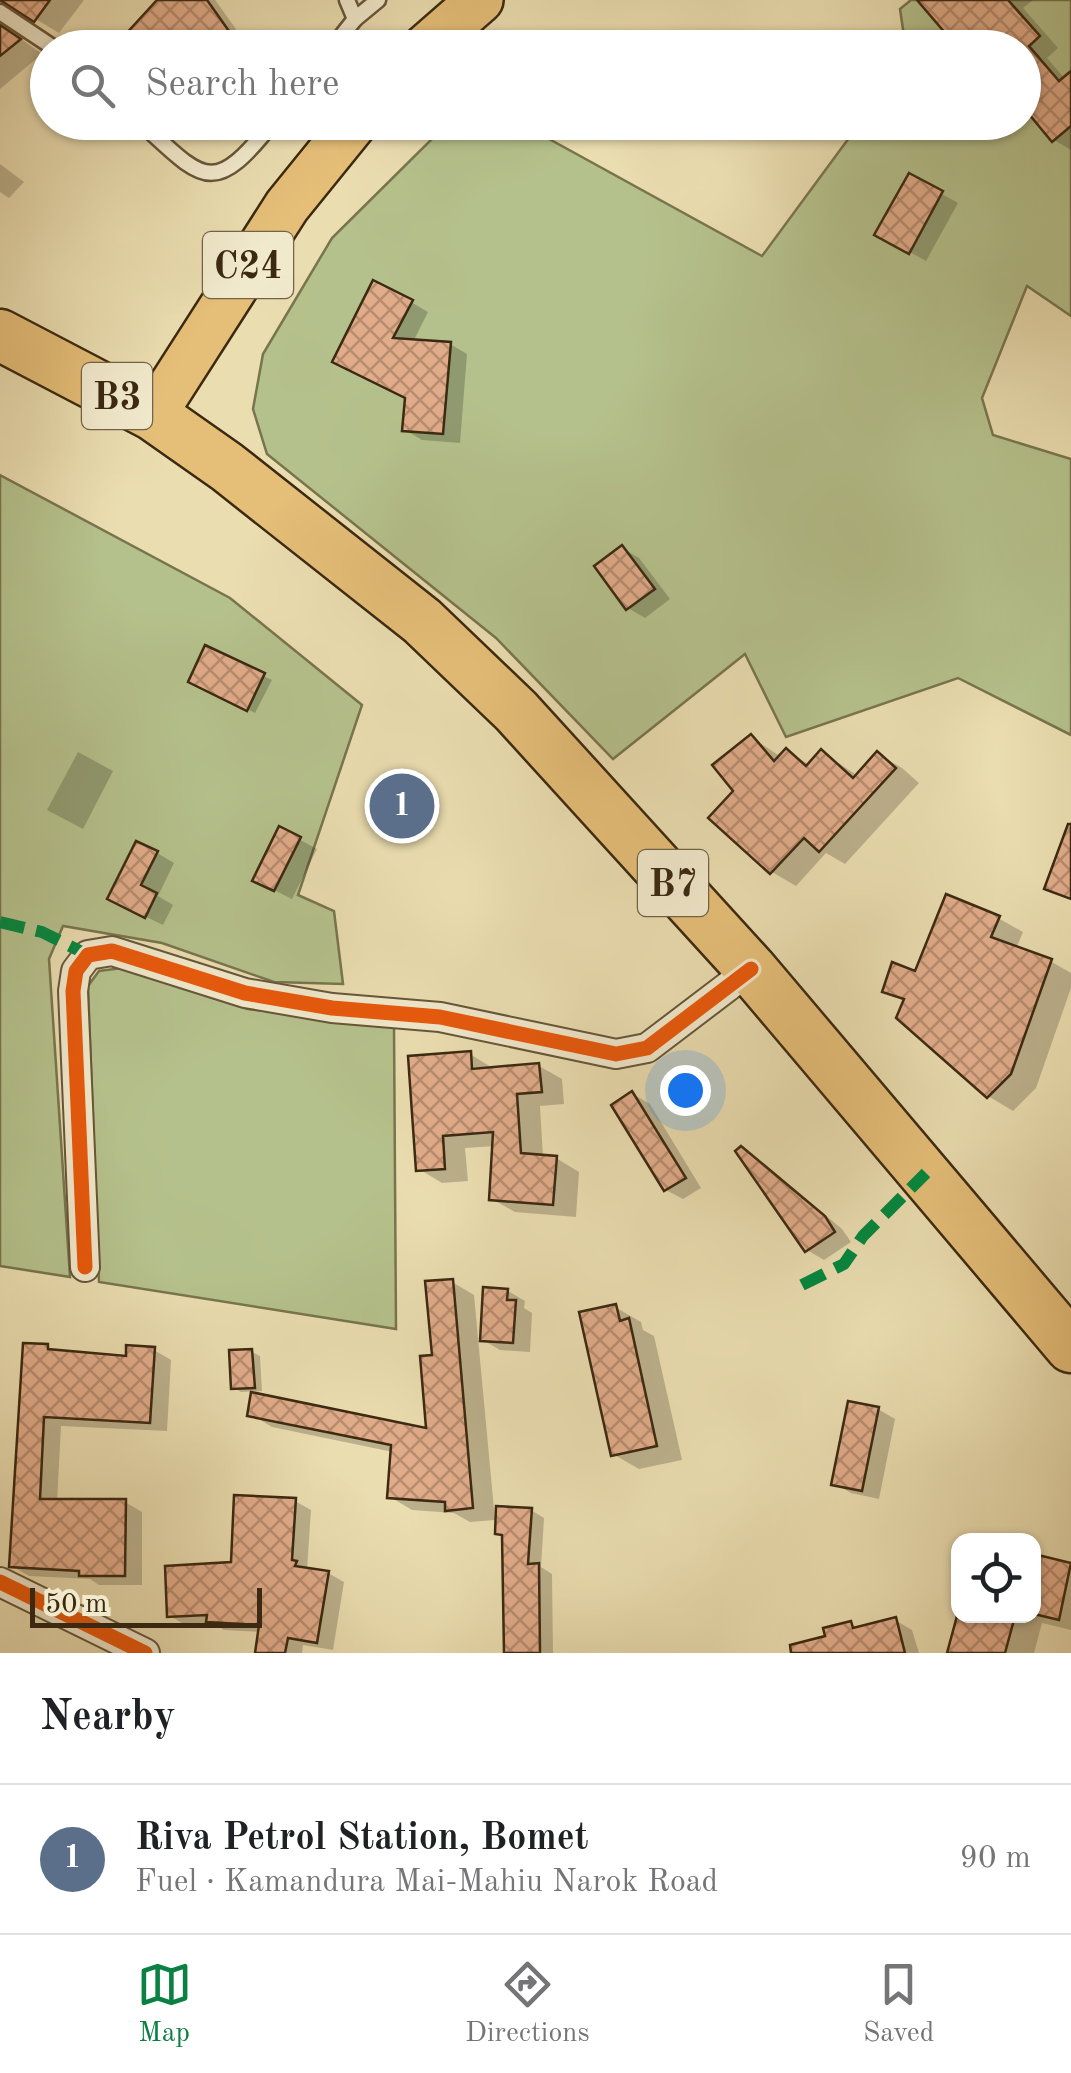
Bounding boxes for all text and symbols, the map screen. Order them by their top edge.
search box [30,30,1041,140]
icon: search [65,58,120,113]
text: Search here [145,66,340,104]
road number: C24 [203,232,293,298]
road number: B3 [82,363,152,429]
pin: 1 [370,768,434,844]
road number: B7 [638,850,708,916]
your location [660,1065,711,1116]
map controls [951,1533,1041,1623]
button: locate [951,1533,1041,1623]
scale bar [30,1583,262,1628]
text: 50 m [45,1591,108,1619]
text: Nearby [40,1697,176,1739]
text: Riva Petrol Station, Bomet [135,1820,589,1858]
text: 1 [63,1843,82,1875]
text: 90 m [960,1843,1031,1875]
text: Fuel · Kamandura Mai-Mahiu Narok Road [135,1867,718,1899]
tab: Map [137,1957,192,2052]
tab: Directions [465,1957,590,2052]
tab: Saved [863,1957,934,2052]

